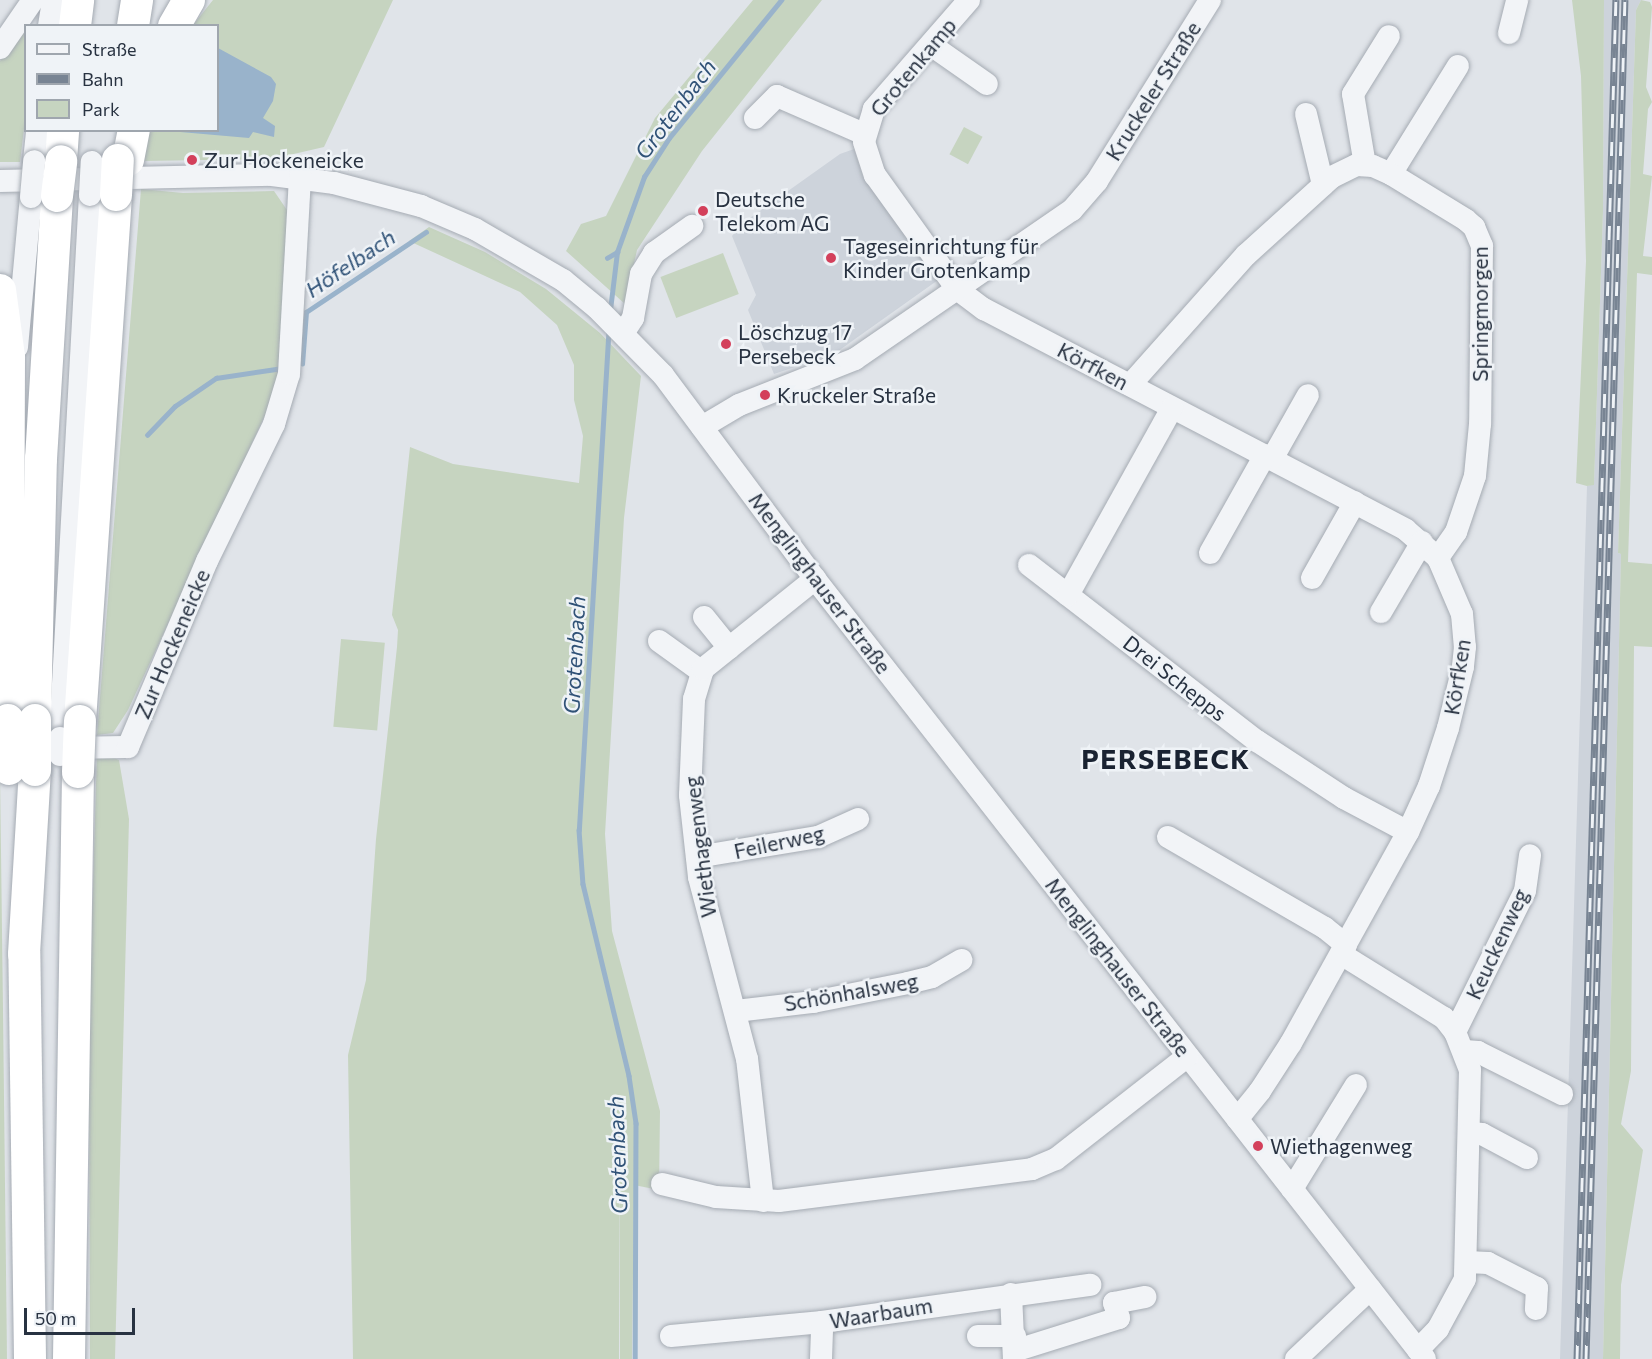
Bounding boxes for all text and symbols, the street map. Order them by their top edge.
street label: Grotenkamp [865,13,961,121]
street label: Kruckeler Straße [1100,17,1206,165]
legend [24,24,219,132]
text: Straße [82,38,137,60]
water label: Grotenbach [629,54,721,164]
text: Bahn [82,68,124,90]
text: Park [82,98,120,120]
place label: Zur Hockeneicke [204,147,364,173]
marker: Zur Hockeneicke [185,153,199,167]
place label: Deutsche Telekom AG [715,186,829,236]
marker: Deutsche Telekom AG [696,204,710,218]
water label: Höfelbach [300,223,400,303]
place label: Tageseinrichtung für Kinder Grotenkamp [843,233,1038,283]
street label: Springmorgen [1467,246,1493,382]
marker: Tageseinrichtung für Kinder Grotenkamp [824,251,838,265]
place label: Löschzug 17 Persebeck [738,319,852,369]
marker: Löschzug 17 Persebeck [719,337,733,351]
street label: Körfken [1053,337,1133,395]
place label: Kruckeler Straße [777,382,936,408]
marker: Kruckeler Straße [758,388,772,402]
street label: Menglinghauser Straße [744,488,896,678]
street label: Zur Hockeneicke [129,566,215,722]
water label: Grotenbach [558,595,590,715]
street label: Drei Schepps [1118,630,1232,726]
street label: Körfken [1439,637,1475,717]
district label: PERSEBECK [1081,743,1251,775]
street label: Wiethagenweg [679,775,721,919]
street label: Feilerweg [732,820,826,864]
street label: Menglinghauser Straße [1040,872,1196,1062]
street label: Keuckenweg [1460,885,1534,1003]
street label: Schönhalsweg [782,968,920,1016]
water label: Grotenbach [602,1095,632,1215]
place label: Wiethagenweg [1270,1133,1412,1159]
marker: Wiethagenweg [1251,1139,1265,1153]
street label: Waarbaum [828,1292,934,1334]
scale bar [27,1296,138,1334]
text: 50 m [35,1307,76,1329]

